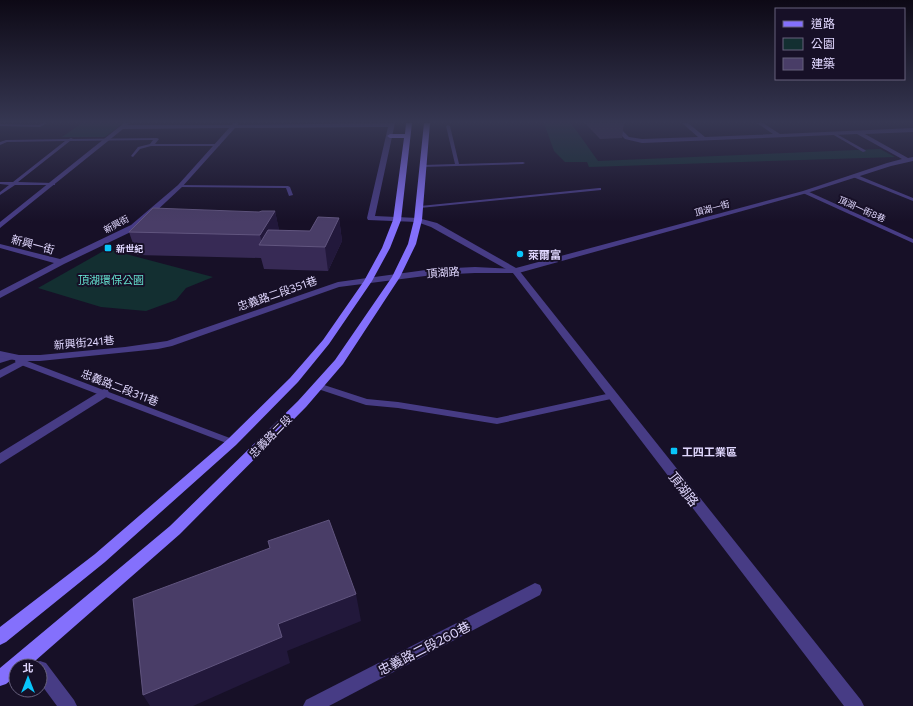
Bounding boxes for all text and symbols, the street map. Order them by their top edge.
legend [775,8,905,80]
text: 道路 [811,16,835,30]
text: 公園 [811,36,835,50]
text: 建築 [811,56,835,70]
street label: 頂湖一街8巷 [837,194,887,224]
street label: 頂湖一街 [693,198,731,218]
street label: 新興街 [102,213,130,235]
street label: 新興一街 [10,232,56,256]
marker: 新世紀 [103,243,113,253]
place label: 新世紀 [116,243,143,254]
place label: 萊爾富 [528,248,561,261]
marker: 萊爾富 [515,249,525,259]
street label: 頂湖路 [426,264,460,280]
park label: 頂湖環保公園 [78,273,144,286]
street label: 忠義路二段351巷 [235,273,319,313]
street label: 新興街241巷 [53,333,115,351]
street label: 忠義路二段311巷 [80,366,160,408]
street label: 忠義路二段 [246,412,294,460]
place label: 工四工業區 [682,445,737,458]
marker: 工四工業區 [669,446,679,456]
street label: 頂湖路 [666,469,702,509]
street label: 忠義路二段260巷 [375,618,473,678]
north arrow [8,658,48,698]
text: 北 [23,661,34,674]

